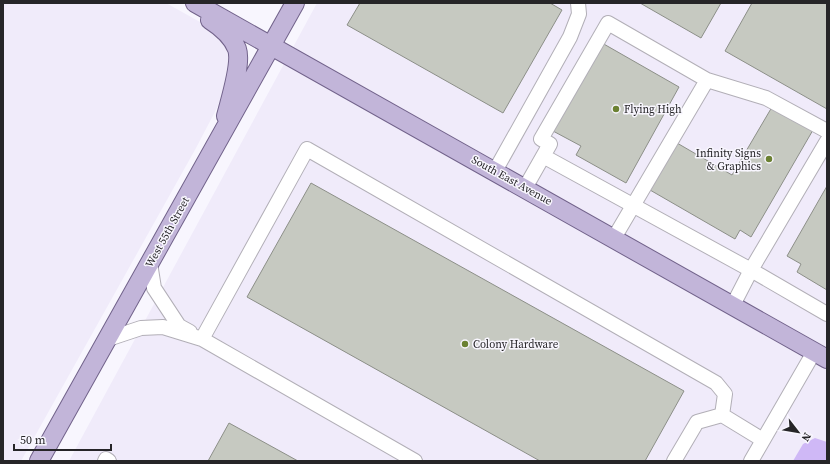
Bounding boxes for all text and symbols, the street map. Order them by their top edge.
place label: Flying High [624,102,682,117]
marker: Flying High [611,104,621,114]
place label: Infinity Signs & Graphics [696,146,761,174]
street label: South East Avenue [469,152,555,209]
marker: Infinity Signs & Graphics [764,154,774,164]
street label: West 55th Street [142,194,193,270]
place label: Colony Hardware [473,337,559,352]
marker: Colony Hardware [460,339,470,349]
north arrow [778,412,818,452]
scale bar [14,426,111,452]
text: N [798,430,815,444]
text: 50 m [20,432,46,448]

